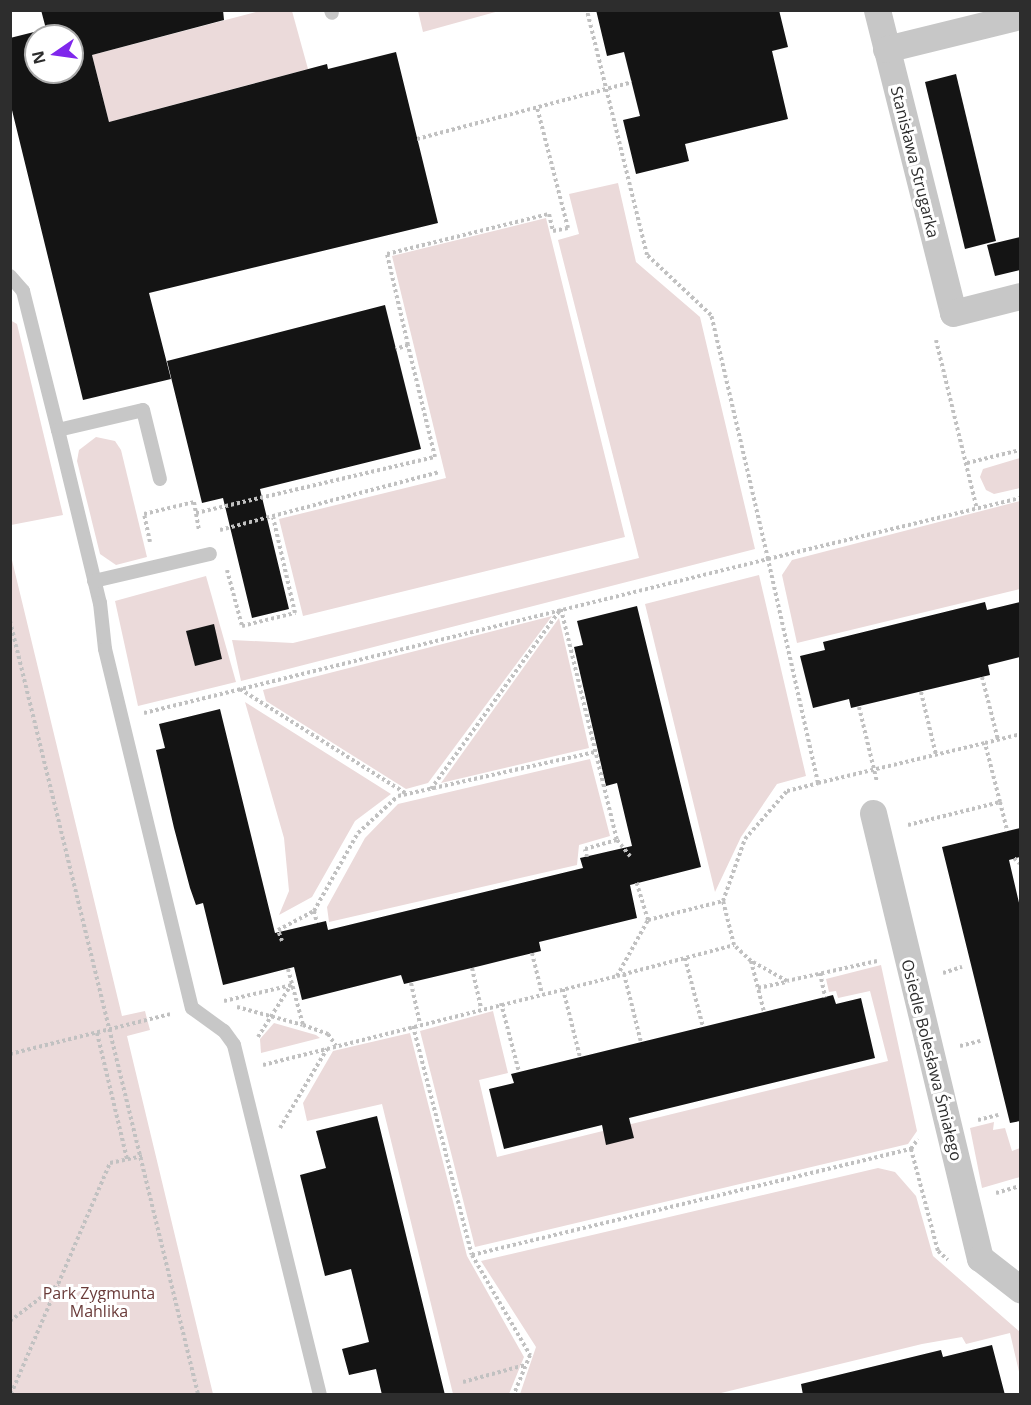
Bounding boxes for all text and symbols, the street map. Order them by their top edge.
north arrow [24,24,84,84]
text: N [26,49,51,66]
street label: Stanisława Strugarka [887,84,943,240]
street label: Osiedle Bolesława Śmiałego [898,957,966,1163]
park label: Park Zygmunta Mahlika [43,1283,155,1321]

